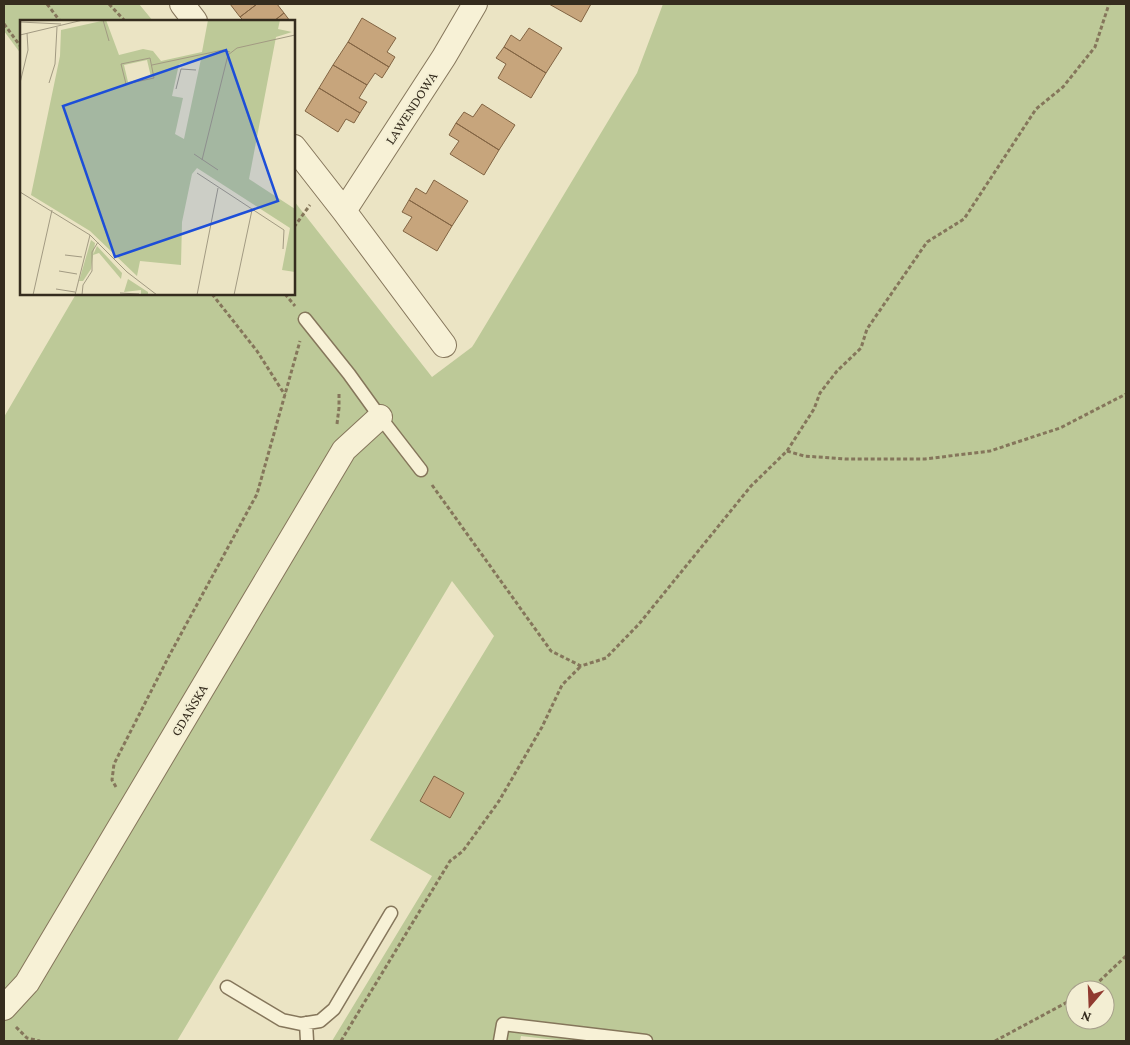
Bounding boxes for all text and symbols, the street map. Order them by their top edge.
inset map [20,20,295,295]
street label: LAWENDOWA [382,69,440,147]
street label: GDAŃSKA [167,681,211,739]
north arrow [1065,980,1115,1030]
text: N [1078,1008,1093,1026]

